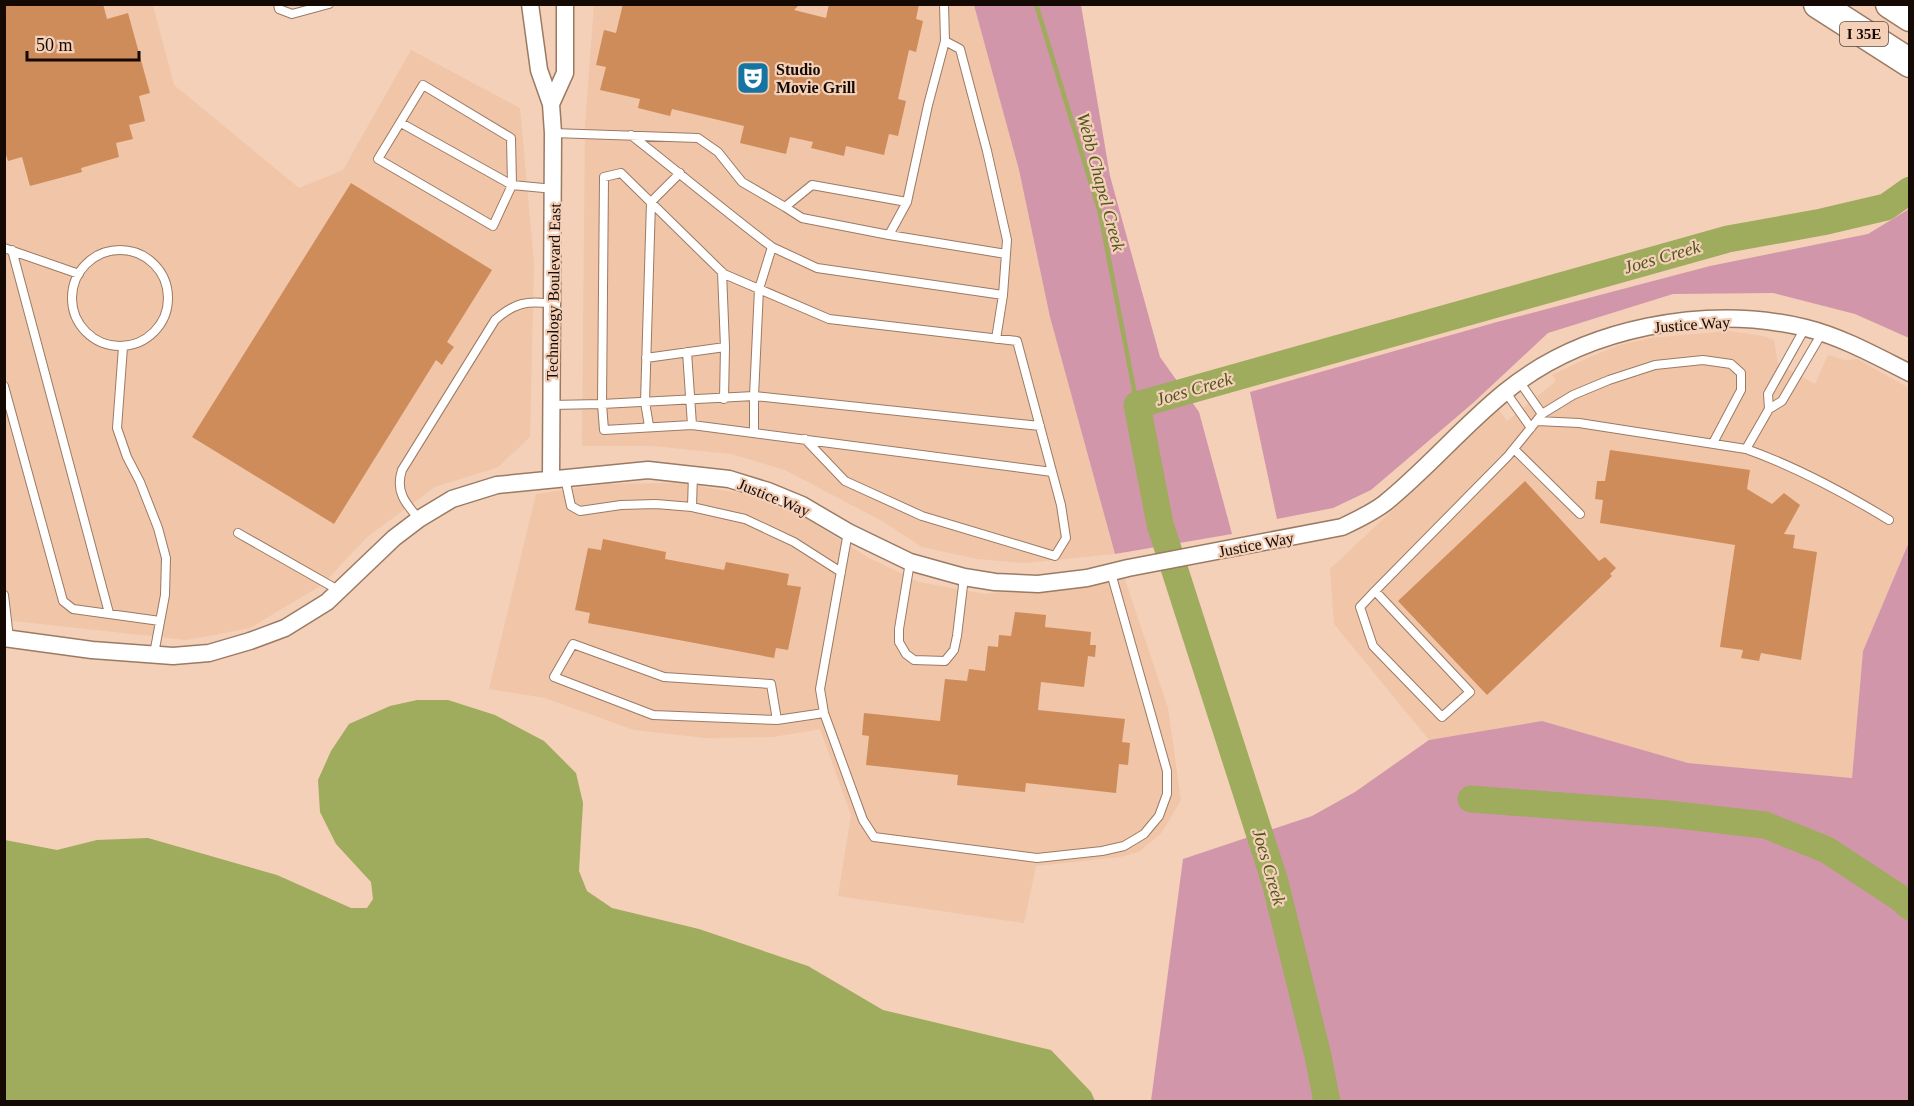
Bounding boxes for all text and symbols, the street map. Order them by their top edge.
road number: I 35E [1840,22,1888,46]
scale bar [27,24,140,62]
text: 50 m [36,35,73,55]
theatre icon: Studio Movie Grill [735,60,771,96]
place label: Studio Movie Grill [776,61,856,96]
water label: Webb Chapel Creek [1073,111,1129,254]
street label: Technology Boulevard East [543,203,565,381]
water label: Joes Creek [1621,236,1704,277]
street label: Justice Way [1653,313,1731,337]
water label: Joes Creek [1153,368,1236,409]
street label: Justice Way [735,475,812,521]
street label: Justice Way [1217,529,1295,561]
water label: Joes Creek [1249,826,1290,909]

